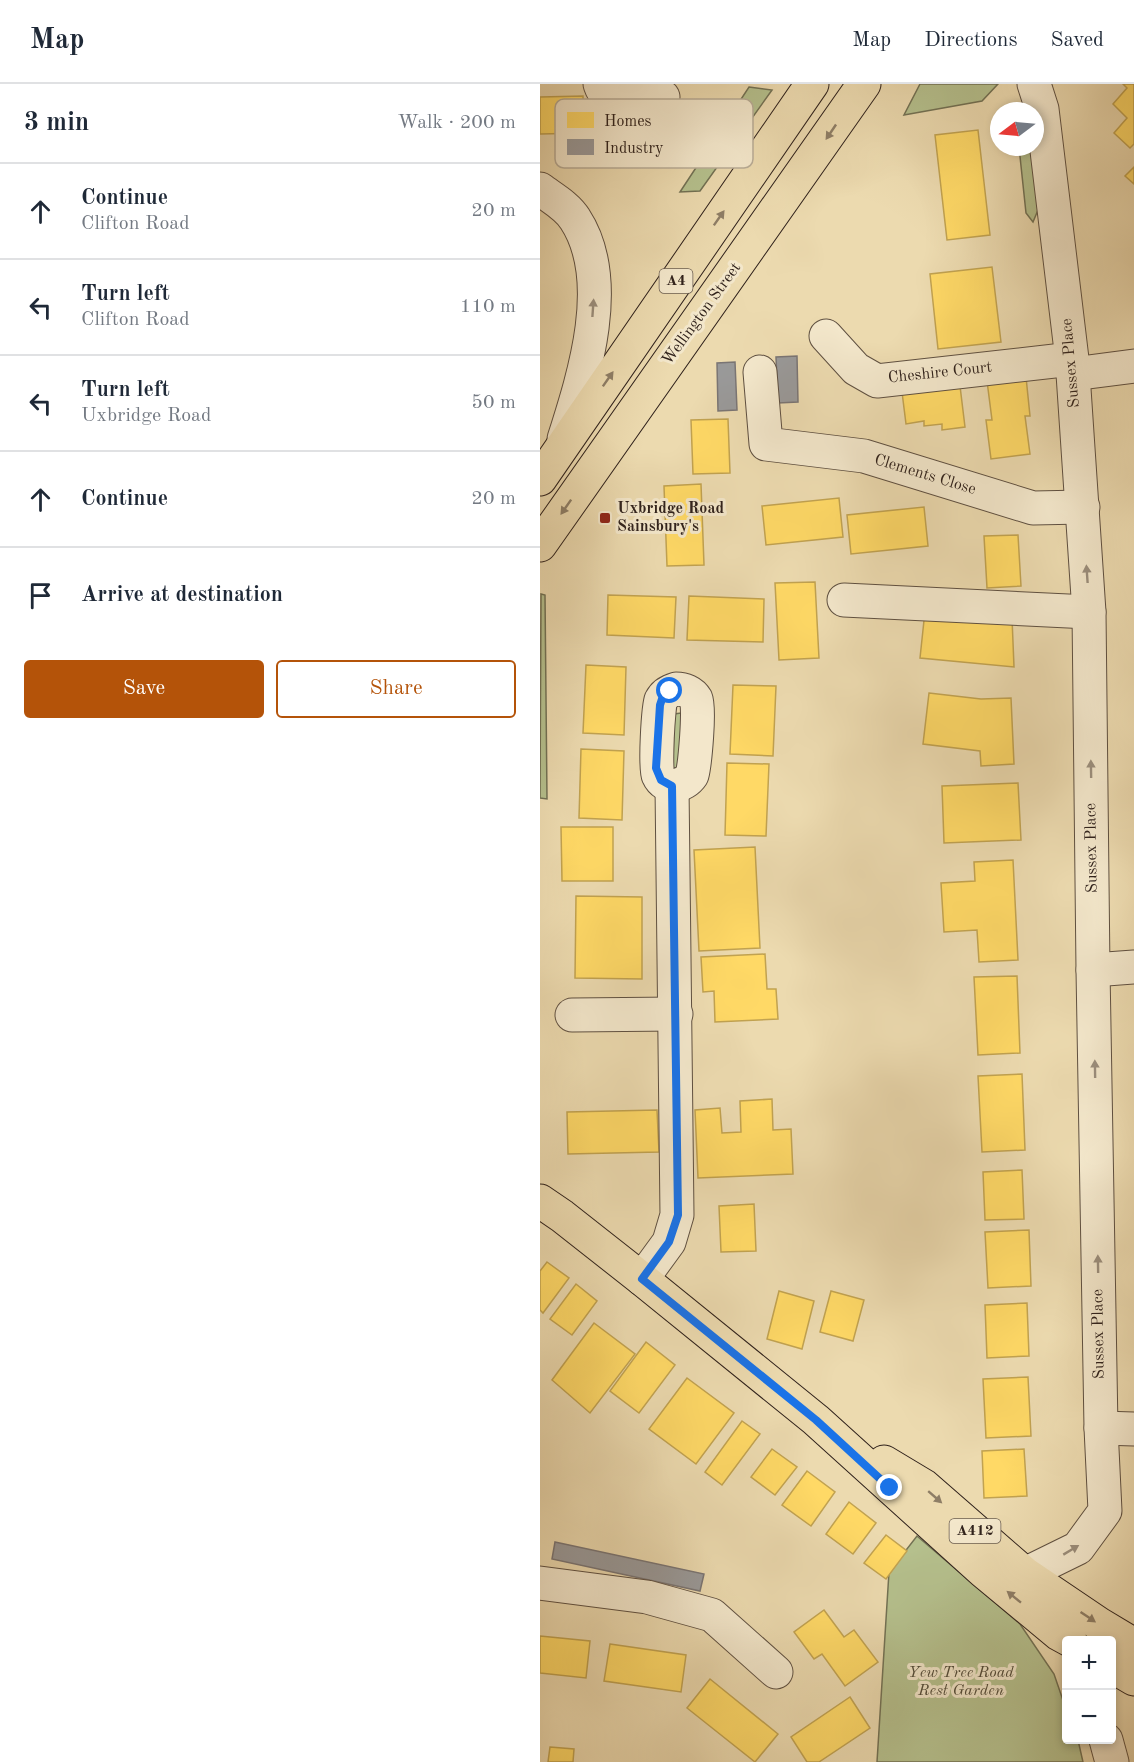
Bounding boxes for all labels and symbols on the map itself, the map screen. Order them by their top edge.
legend [555,99,753,168]
north arrow [990,102,1044,156]
text: Homes [604,114,652,130]
one-way arrow [825,124,837,140]
text: Industry [604,141,664,157]
one-way arrow [713,211,725,227]
street label: Wellington Street [660,260,745,368]
road number: A4 [660,269,692,293]
one-way arrow [588,299,597,318]
street label: Sussex Place [1059,317,1083,409]
street label: Cheshire Court [887,360,993,386]
one-way arrow [602,371,614,387]
street label: Clements Close [872,452,978,498]
one-way arrow [560,498,572,514]
place label: Uxbridge Road Sainsbury's [617,501,725,535]
marker: Uxbridge Road Sainsbury's [598,511,612,525]
one-way arrow [1082,565,1092,584]
route start [656,677,682,703]
one-way arrow [1086,760,1096,779]
street label: Sussex Place [1083,803,1101,893]
one-way arrow [1090,1060,1099,1079]
one-way arrow [1093,1255,1103,1274]
street label: Sussex Place [1090,1289,1108,1379]
route end [876,1474,902,1500]
one-way arrow [927,1490,942,1503]
road number: A412 [950,1519,1000,1543]
one-way arrow [1063,1545,1079,1556]
one-way arrow [1006,1590,1022,1603]
one-way arrow [1080,1611,1096,1623]
park label: Yew Tree Road Rest Garden [908,1665,1014,1699]

